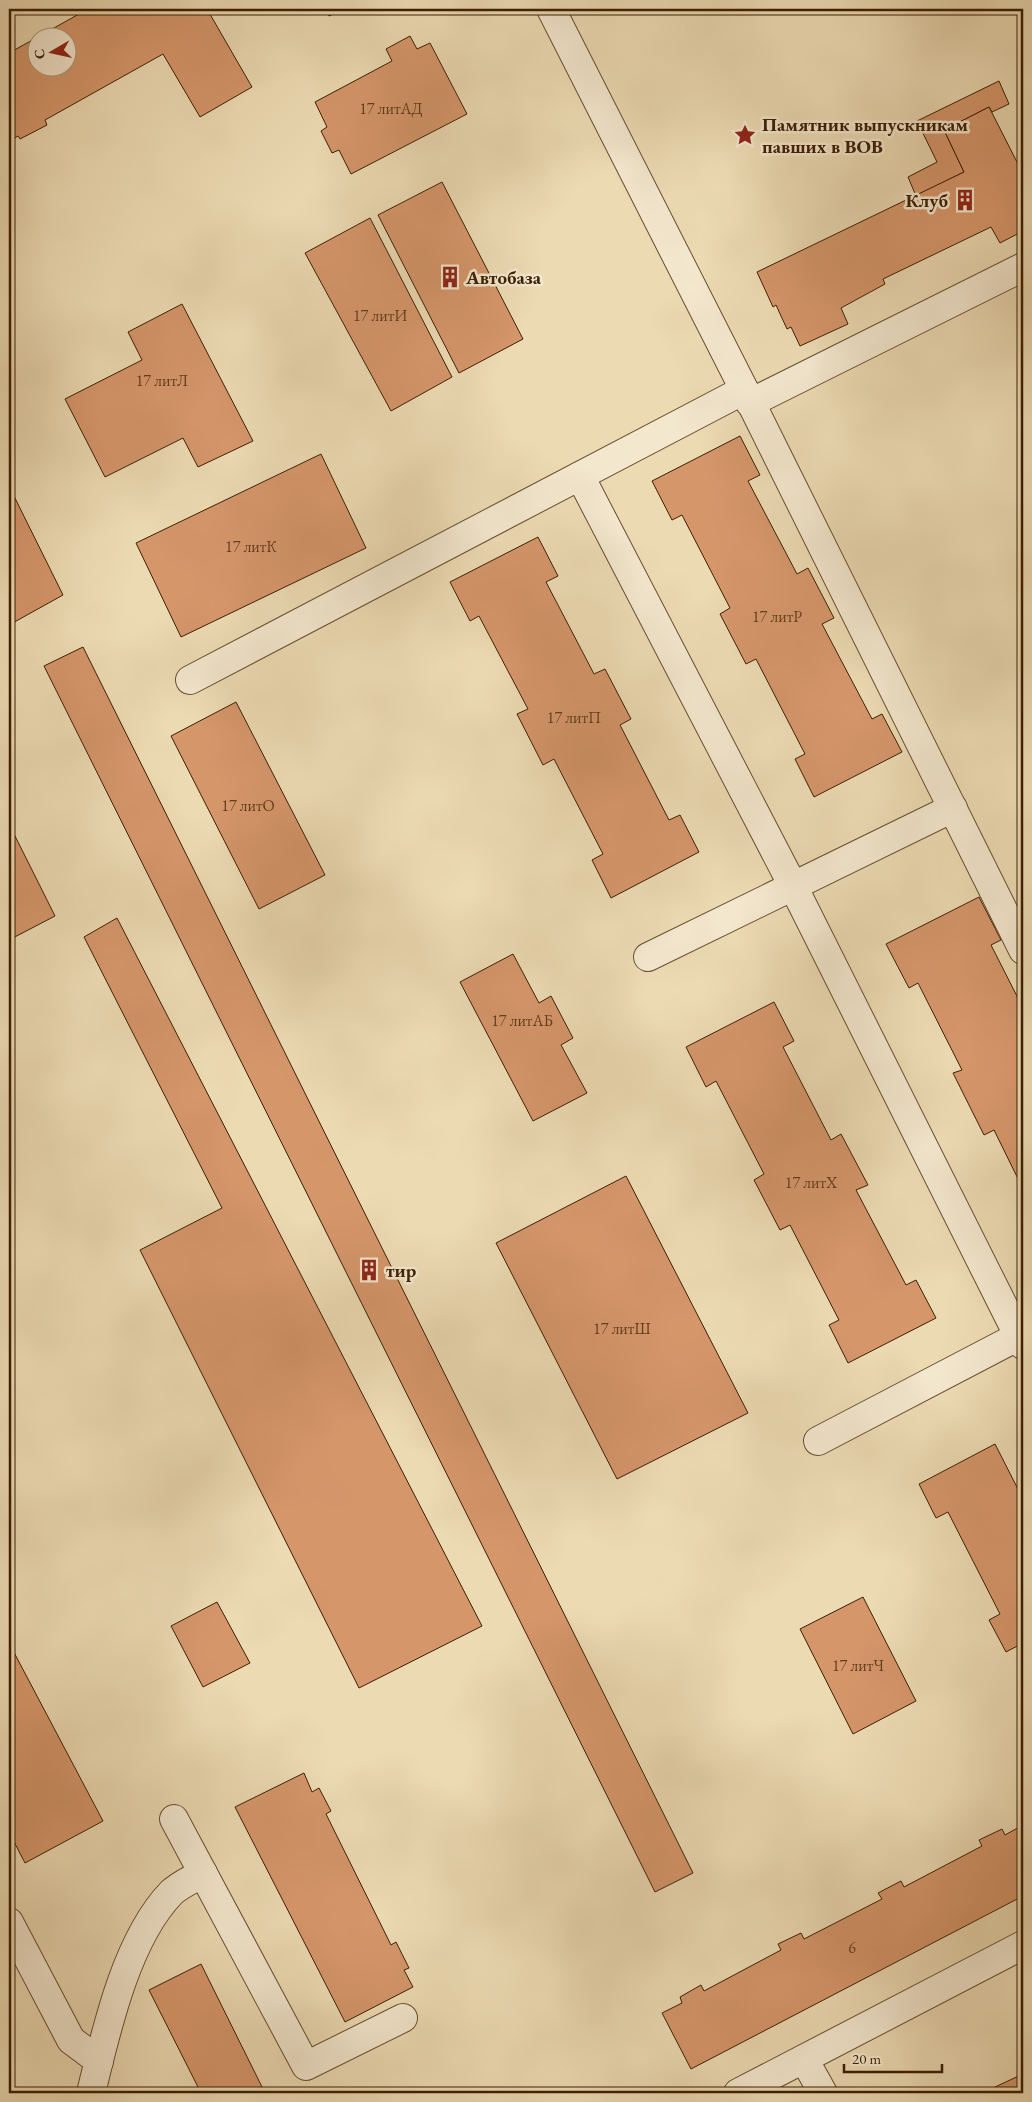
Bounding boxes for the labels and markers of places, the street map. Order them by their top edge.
place label: Памятник выпускникам павших в ВОВ [762,112,968,159]
place icon: Памятник выпускникам павших в ВОВ [732,122,758,148]
building icon: Клуб [952,187,978,213]
place label: Клуб [905,188,948,213]
building icon: Автобаза [437,264,463,290]
place label: Автобаза [465,265,542,290]
building icon: тир [356,1257,382,1283]
place label: тир [386,1258,417,1283]

